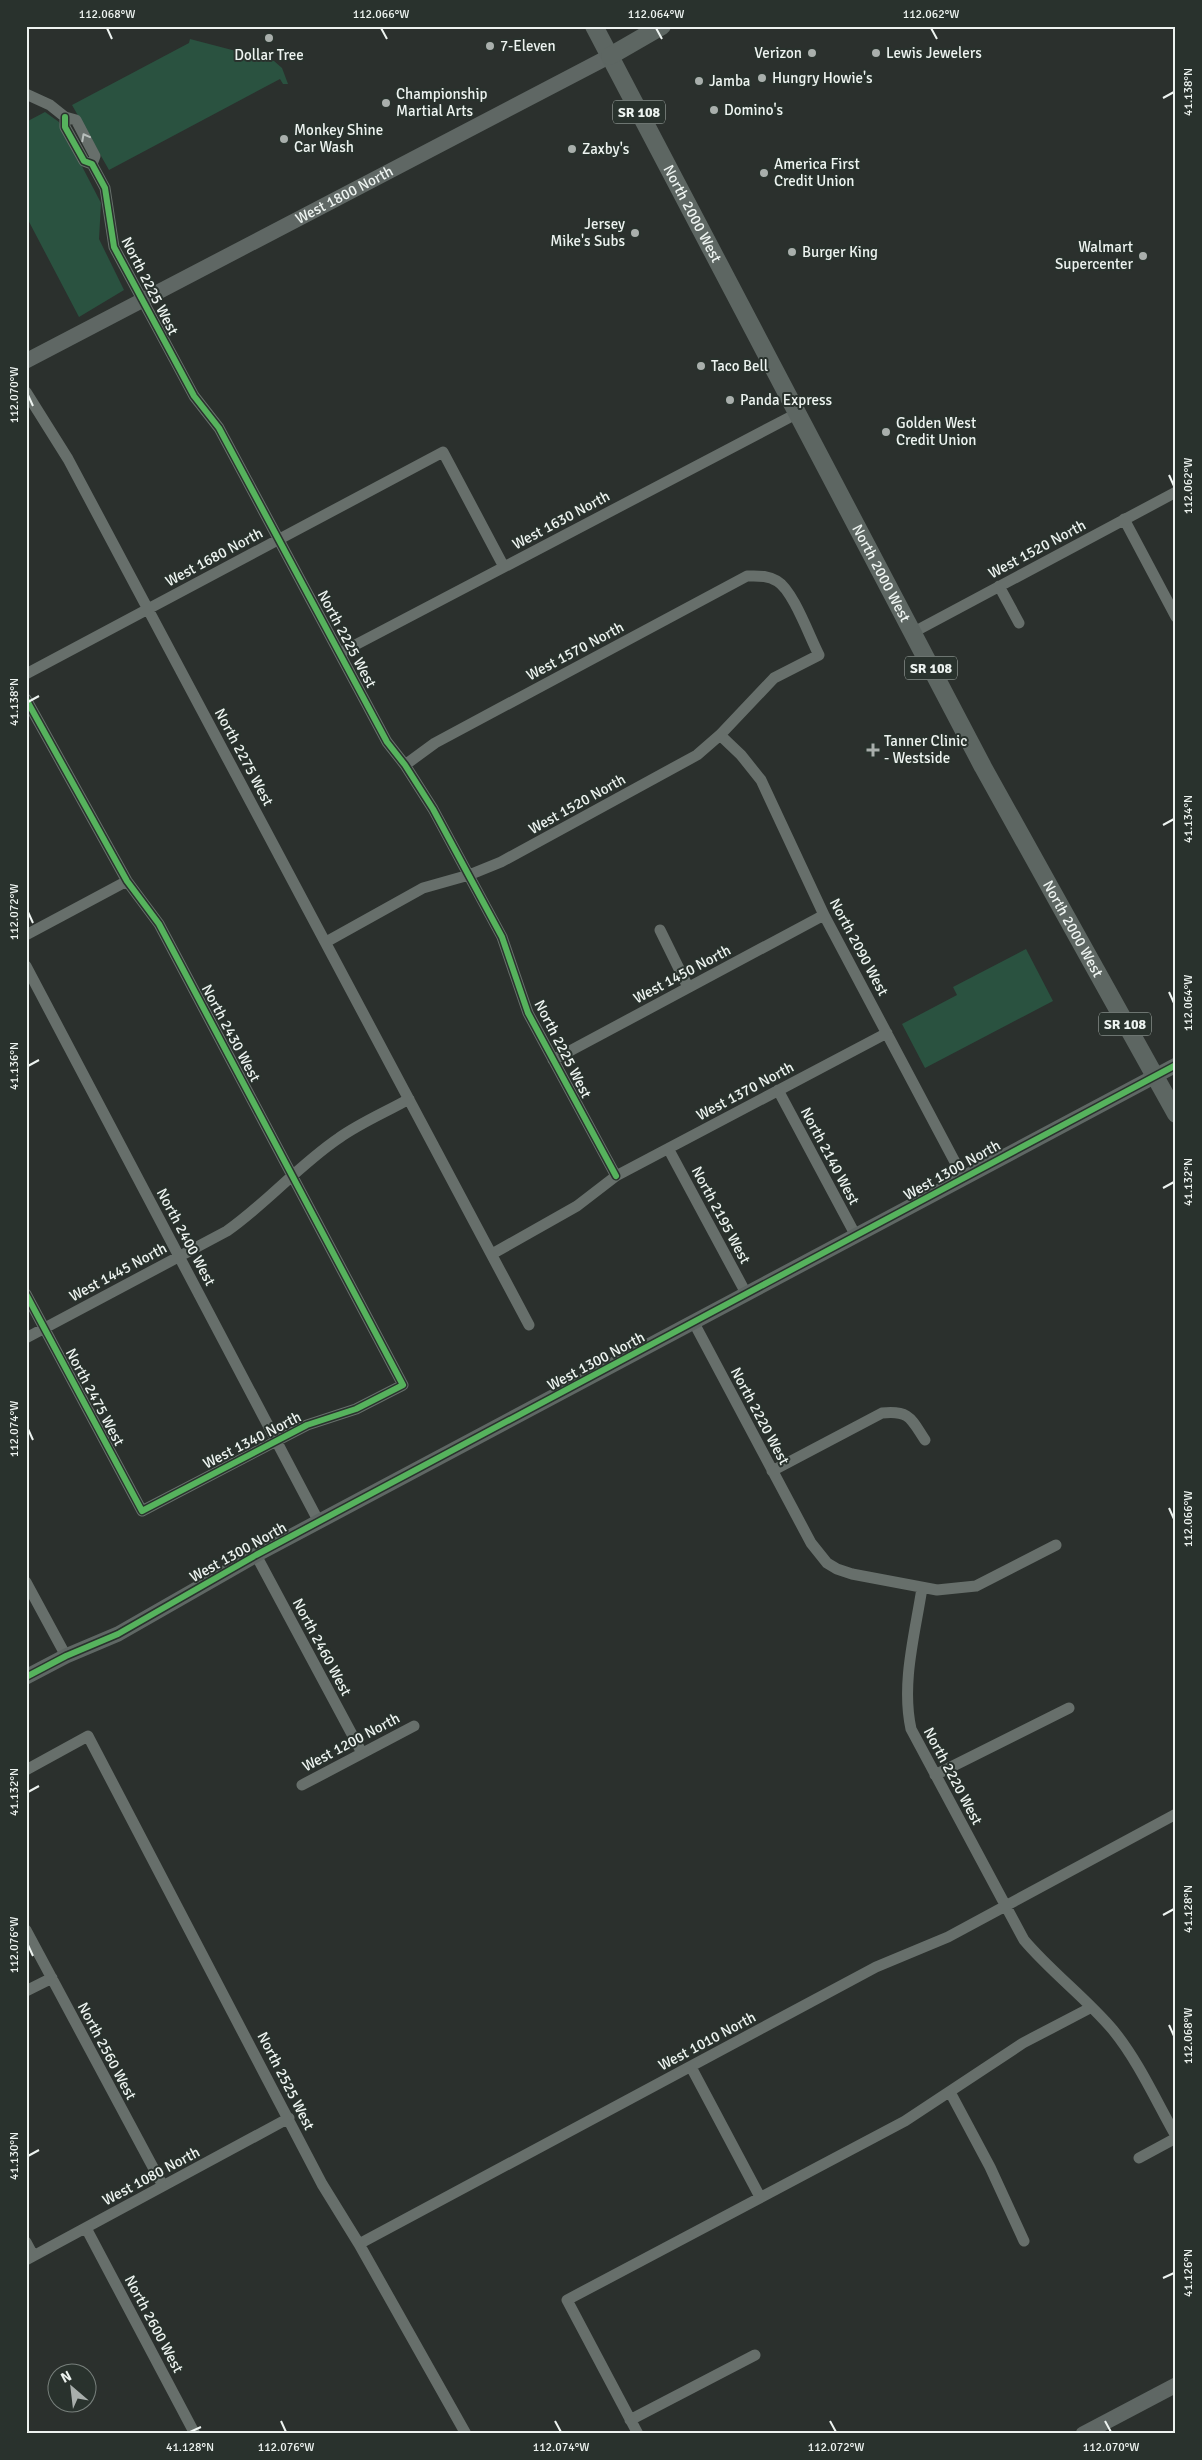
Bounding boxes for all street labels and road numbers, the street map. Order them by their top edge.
road number: SR 108 [613,100,665,124]
street label: West 1800 North [292,162,396,228]
street label: North 2000 West [660,162,726,266]
street label: North 2225 West [118,234,182,338]
street label: West 1630 North [509,487,613,553]
street label: West 1520 North [985,516,1089,582]
street label: North 2000 West [848,521,914,625]
street label: West 1680 North [162,524,266,590]
street label: North 2225 West [314,587,380,691]
street label: West 1570 North [523,618,627,684]
road number: SR 108 [905,656,957,680]
street label: North 2275 West [211,705,277,809]
street label: West 1520 North [526,770,628,838]
street label: North 2000 West [1039,877,1107,980]
street label: North 2090 West [826,895,892,999]
street label: West 1450 North [630,941,734,1007]
street label: North 2430 West [198,981,264,1085]
street label: North 2225 West [531,997,595,1101]
road number: SR 108 [1099,1012,1151,1036]
street label: West 1370 North [693,1058,797,1124]
street label: North 2140 West [797,1104,863,1208]
street label: West 1300 North [901,1136,1003,1204]
street label: North 2195 West [688,1163,754,1267]
street label: North 2400 West [153,1185,219,1289]
street label: West 1445 North [66,1239,170,1305]
street label: West 1300 North [544,1328,648,1394]
street label: North 2475 West [62,1345,128,1449]
street label: North 2220 West [727,1364,793,1468]
street label: West 1340 North [200,1408,304,1472]
street label: West 1300 North [187,1518,289,1586]
street label: North 2460 West [289,1595,355,1699]
street label: West 1200 North [299,1709,403,1775]
street label: North 2220 West [920,1724,986,1828]
street label: North 2560 West [74,1999,140,2103]
street label: West 1010 North [655,2008,759,2074]
street label: North 2525 West [254,2029,318,2133]
street label: West 1080 North [99,2143,203,2209]
street label: North 2600 West [121,2272,187,2376]

